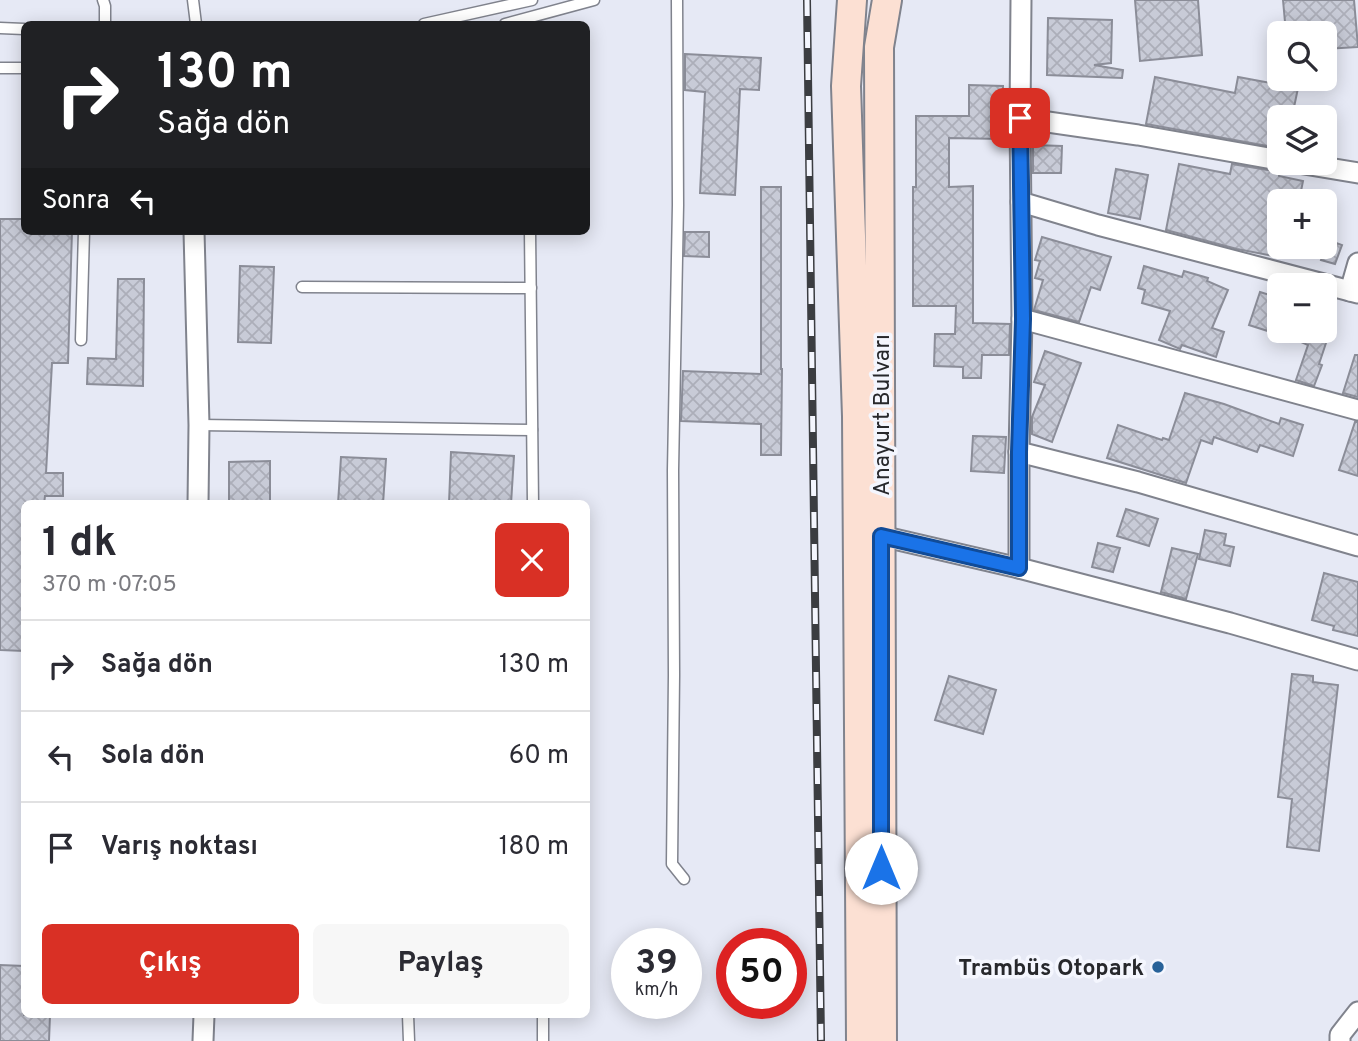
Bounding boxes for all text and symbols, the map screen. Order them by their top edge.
map controls [1267,21,1337,343]
button: search [1267,21,1337,91]
text: 130 m [157,44,293,106]
icon: right [42,49,133,140]
pin [990,88,1050,148]
icon: arrive [1001,99,1039,137]
text: Sağa dön [157,105,290,145]
button: layers [1267,105,1337,175]
icon: left [124,182,162,220]
text: Sonra [42,185,110,218]
button: + [1267,189,1337,259]
button: − [1267,273,1337,343]
street label: Anayurt Bulvarı [869,334,898,496]
text: 1 dk [42,518,117,571]
button: close [495,523,569,597]
text: 370 m · 07:05 [42,571,177,600]
icon: right [42,647,80,685]
text: Sağa dön [101,649,213,682]
text: 130 m [499,649,569,682]
icon: left [42,738,80,776]
text: Sola dön [101,740,205,773]
text: 60 m [509,740,569,773]
icon: arrive [42,829,80,867]
text: Varış noktası [101,831,258,864]
text: 180 m [499,831,569,864]
position arrow [844,831,918,905]
button: Çıkış [42,924,299,1004]
button: Paylaş [313,924,569,1004]
speed limit sign: 50 [716,928,807,1019]
text: 39 [635,942,678,986]
place label: Trambüs Otopark [958,955,1144,984]
marker: Trambüs Otopark [1150,959,1166,975]
text: km/h [635,979,678,1002]

